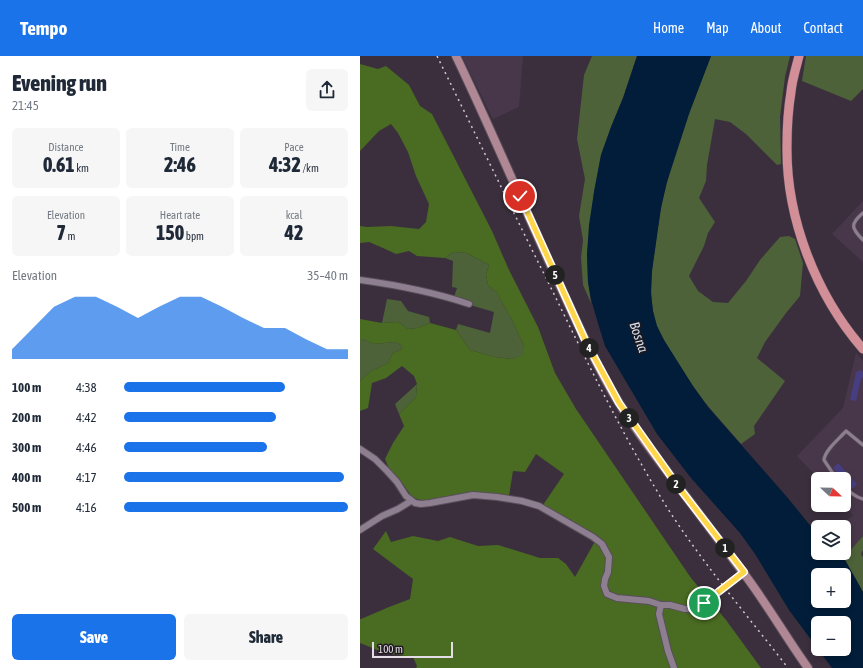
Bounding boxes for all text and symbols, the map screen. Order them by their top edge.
text: Tempo [20,17,67,39]
text: Home [653,20,684,36]
text: Map [706,20,729,36]
text: About [751,20,782,36]
text: Contact [804,20,843,36]
button: share [306,69,348,111]
text: Evening run [12,70,107,96]
text: 21:45 [12,98,39,113]
text: Distance [48,141,84,153]
text: Time [170,141,190,153]
text: Pace [284,141,304,153]
text: 0.61 [43,153,75,176]
text: 2:46 [164,153,196,176]
text: 4:32 [269,153,301,176]
text: km [75,162,89,174]
text: /km [301,162,319,174]
pin [503,179,537,213]
icon: check [509,185,531,207]
text: Elevation [47,209,85,221]
text: Heart rate [160,209,200,221]
text: kcal [286,209,302,221]
text: 7 [57,221,66,244]
text: 150 [156,221,184,244]
text: 42 [285,221,303,244]
text: m [66,230,75,242]
text: bpm [184,230,204,242]
pin: 5 [545,265,565,285]
text: Elevation [12,268,57,283]
text: 35–40 m [307,268,348,283]
text: 5 [552,269,558,281]
water label: Bosna [626,320,652,355]
pin: 4 [579,338,599,358]
text: 4 [586,342,592,354]
text: 100 m [12,380,41,395]
text: 4:38 [76,380,97,395]
pin: 3 [619,408,639,428]
text: 200 m [12,410,41,425]
text: 4:42 [76,410,97,425]
text: 3 [626,412,632,424]
text: 300 m [12,440,41,455]
text: 4:46 [76,440,97,455]
text: 400 m [12,470,41,485]
text: 4:17 [76,470,97,485]
north arrow [811,472,851,512]
map controls [811,472,851,656]
pin: 2 [666,474,686,494]
text: 2 [673,478,679,490]
text: 500 m [12,500,41,515]
text: 4:16 [76,500,97,515]
button: layers [811,520,851,560]
pin: 1 [715,538,735,558]
text: 1 [722,542,728,554]
button: + [811,568,851,608]
pin [687,586,721,620]
icon: arrive [693,592,715,614]
button: Save [12,614,176,660]
button: Share [184,614,348,660]
button: − [811,616,851,656]
scale bar [372,640,453,659]
text: 100 m [378,643,403,655]

